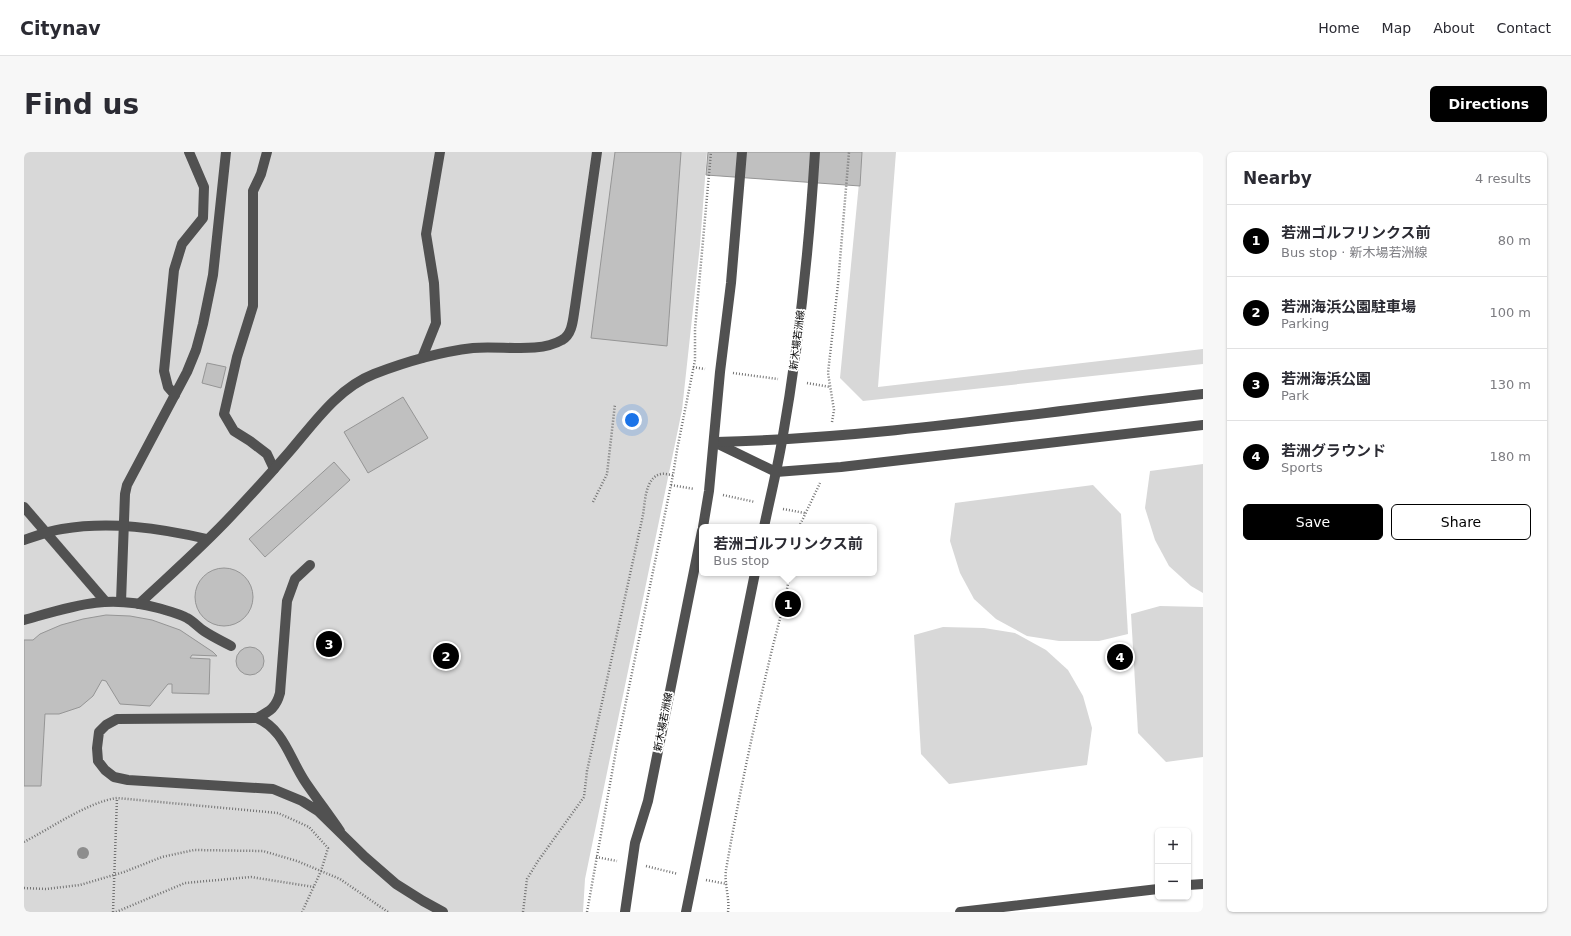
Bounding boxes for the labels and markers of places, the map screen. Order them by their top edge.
pin: 1 [775,589,801,619]
pin: 3 [316,629,342,659]
pin: 2 [433,641,459,671]
pin: 4 [1107,642,1133,672]

